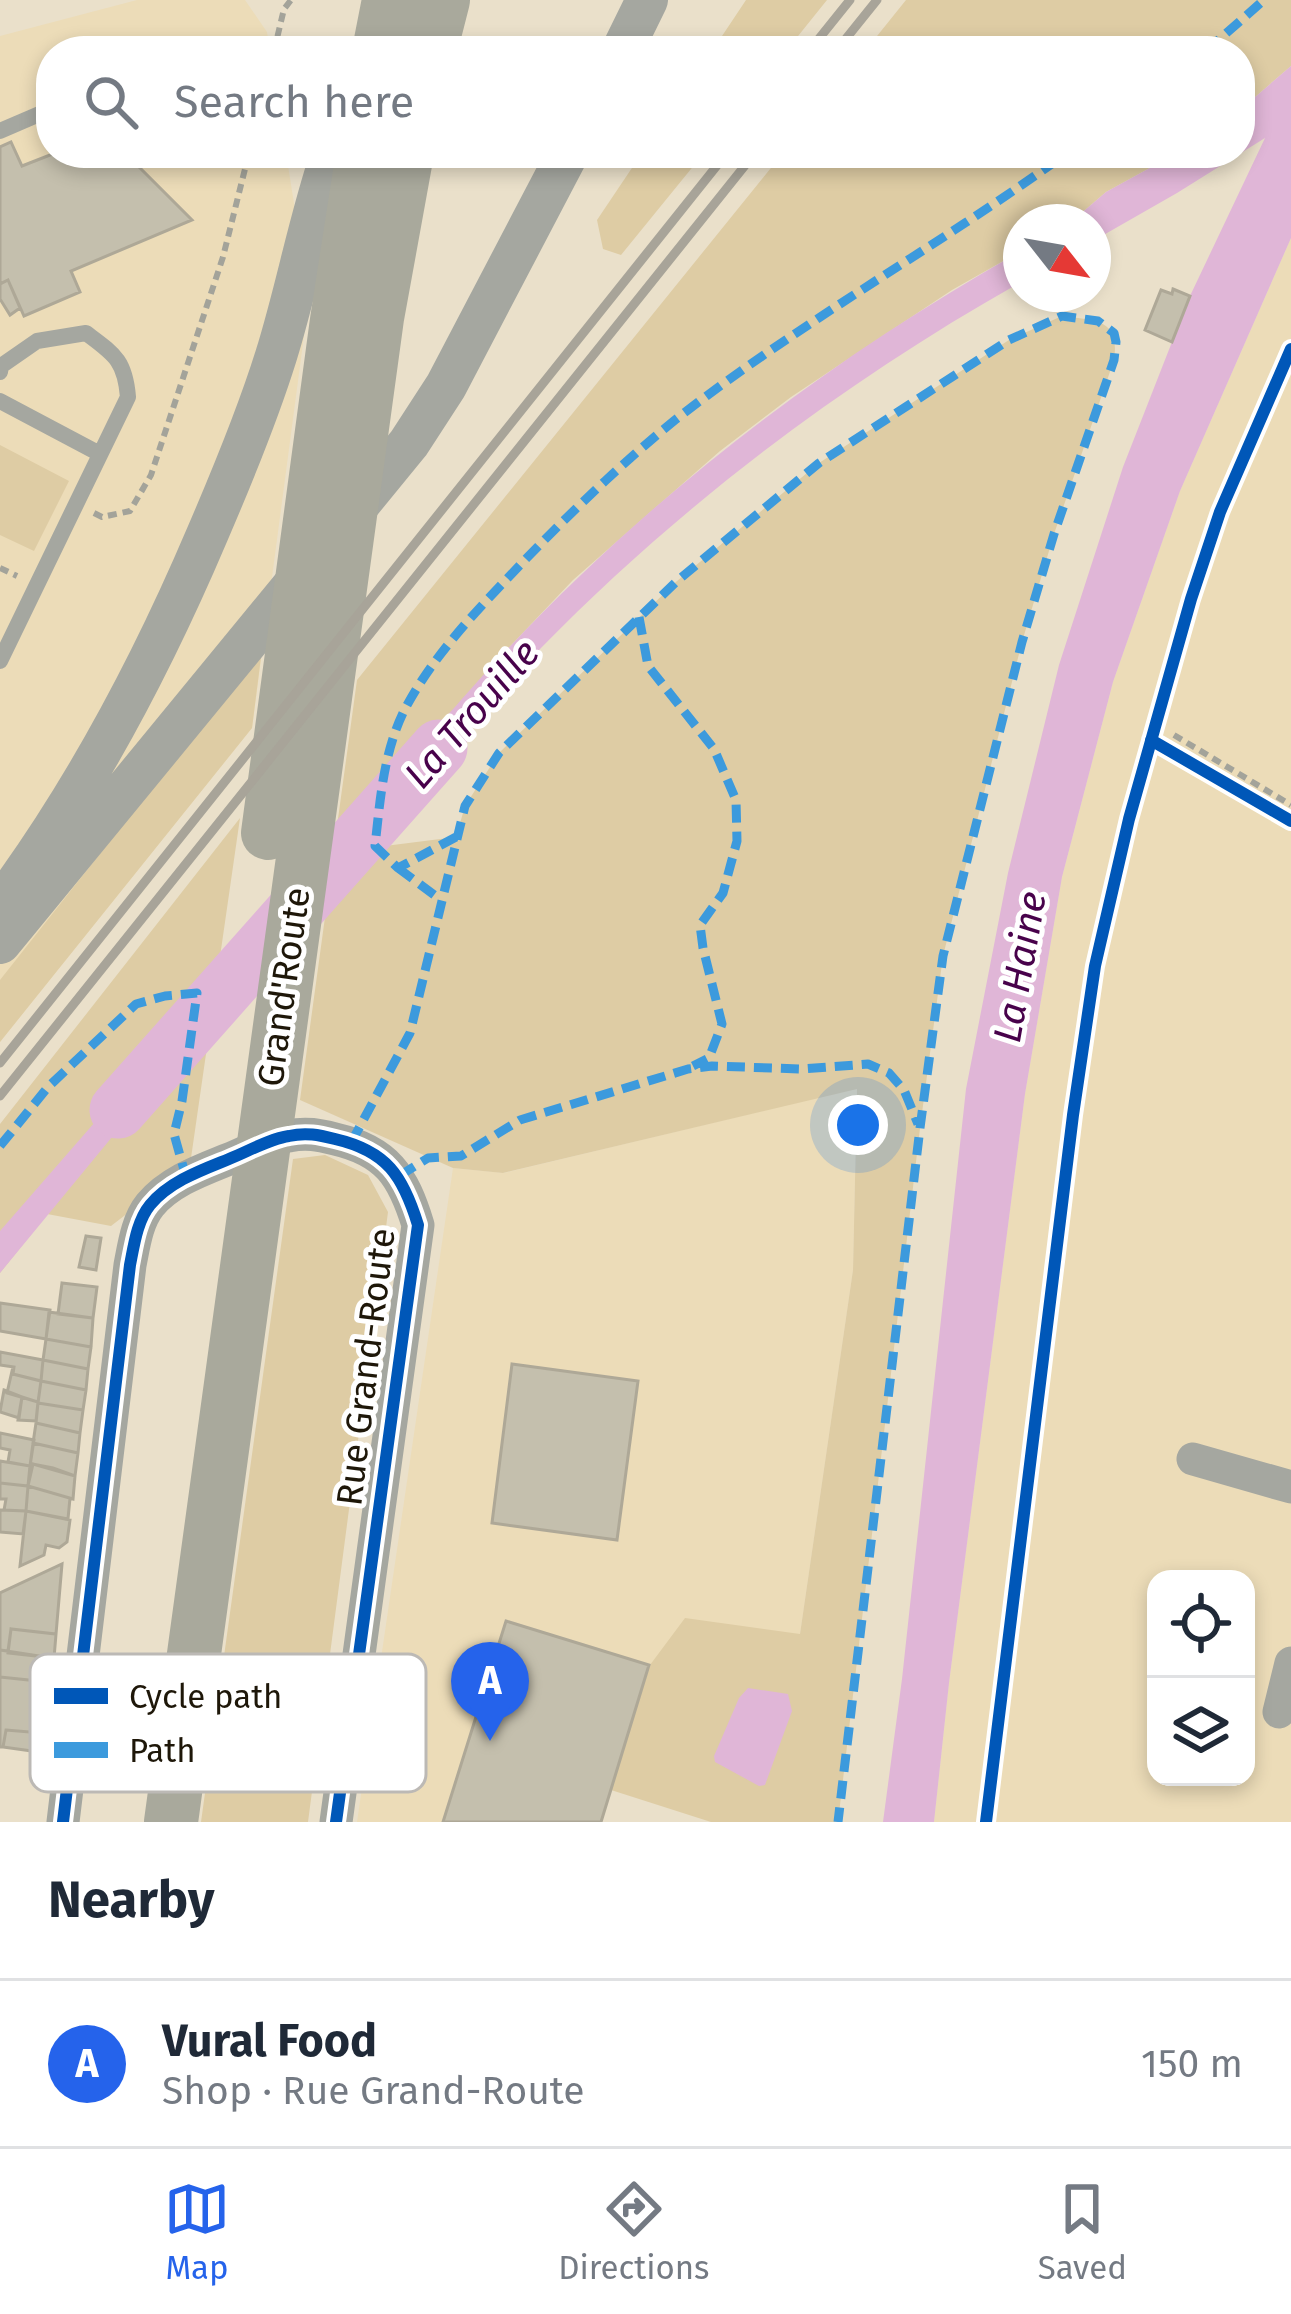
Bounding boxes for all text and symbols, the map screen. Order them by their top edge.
search box [36,36,1255,168]
icon: search [78,69,144,135]
text: Search here [174,75,414,129]
north arrow [1003,204,1111,312]
water label: La Trouille [395,631,549,797]
street label: Grand'Route [248,885,320,1089]
water label: La Haine [984,888,1056,1046]
your location [828,1095,888,1155]
street label: Rue Grand-Route [327,1226,405,1508]
map controls [1147,1570,1255,1786]
button: locate [1147,1570,1255,1678]
pin: A [451,1642,529,1741]
legend [30,1654,426,1792]
text: Cycle path [129,1677,282,1717]
button: layers [1147,1678,1255,1786]
text: Path [129,1731,196,1771]
text: Nearby [48,1869,214,1931]
text: Vural Food [162,2014,377,2068]
text: A [75,2041,99,2087]
text: 150 m [1141,2041,1243,2087]
text: Shop · Rue Grand-Route [162,2068,585,2114]
tab: Map [164,2176,230,2288]
tab: Directions [558,2176,710,2288]
tab: Saved [1038,2176,1127,2288]

